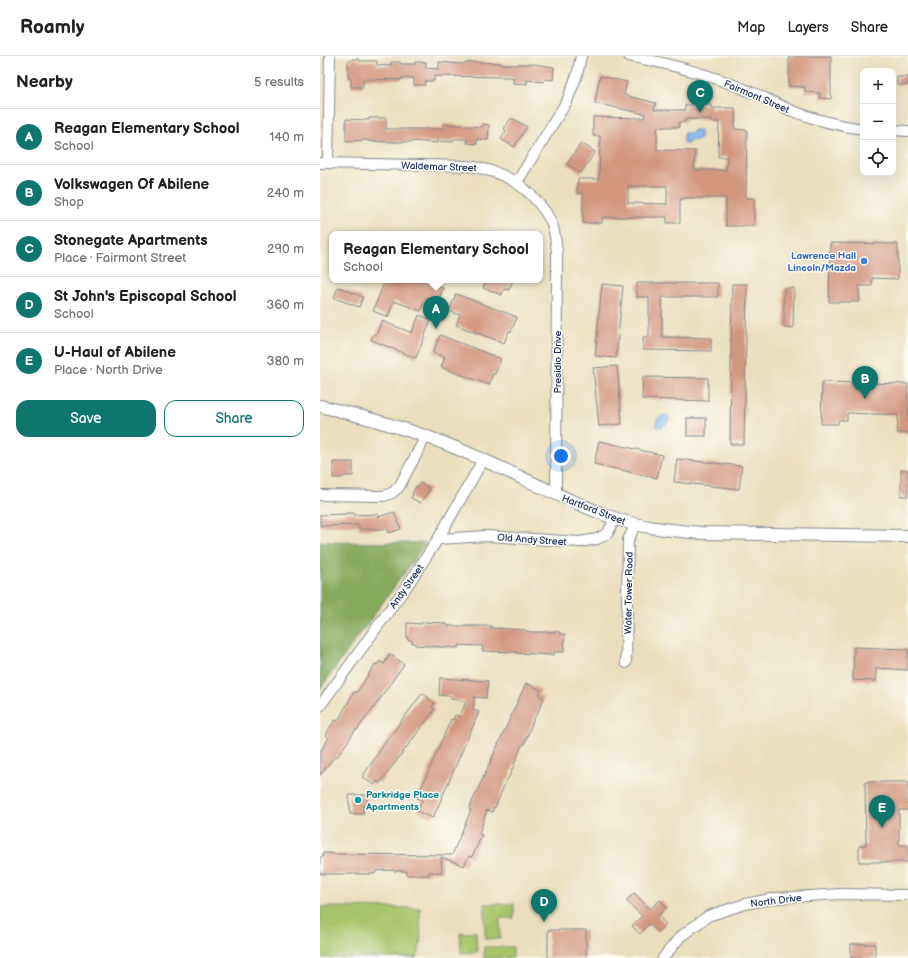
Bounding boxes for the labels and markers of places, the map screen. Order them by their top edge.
pin: C [687,80,713,113]
place label: Lawrence Hall Lincoln/Mazda [788,250,856,274]
marker: Lawrence Hall Lincoln/Mazda [859,256,869,266]
pin: A [423,296,449,329]
pin: B [852,366,878,399]
place label: Parkridge Place Apartments [365,789,439,813]
marker: Parkridge Place Apartments [353,795,363,805]
pin: E [869,795,895,828]
pin: D [531,889,557,922]

